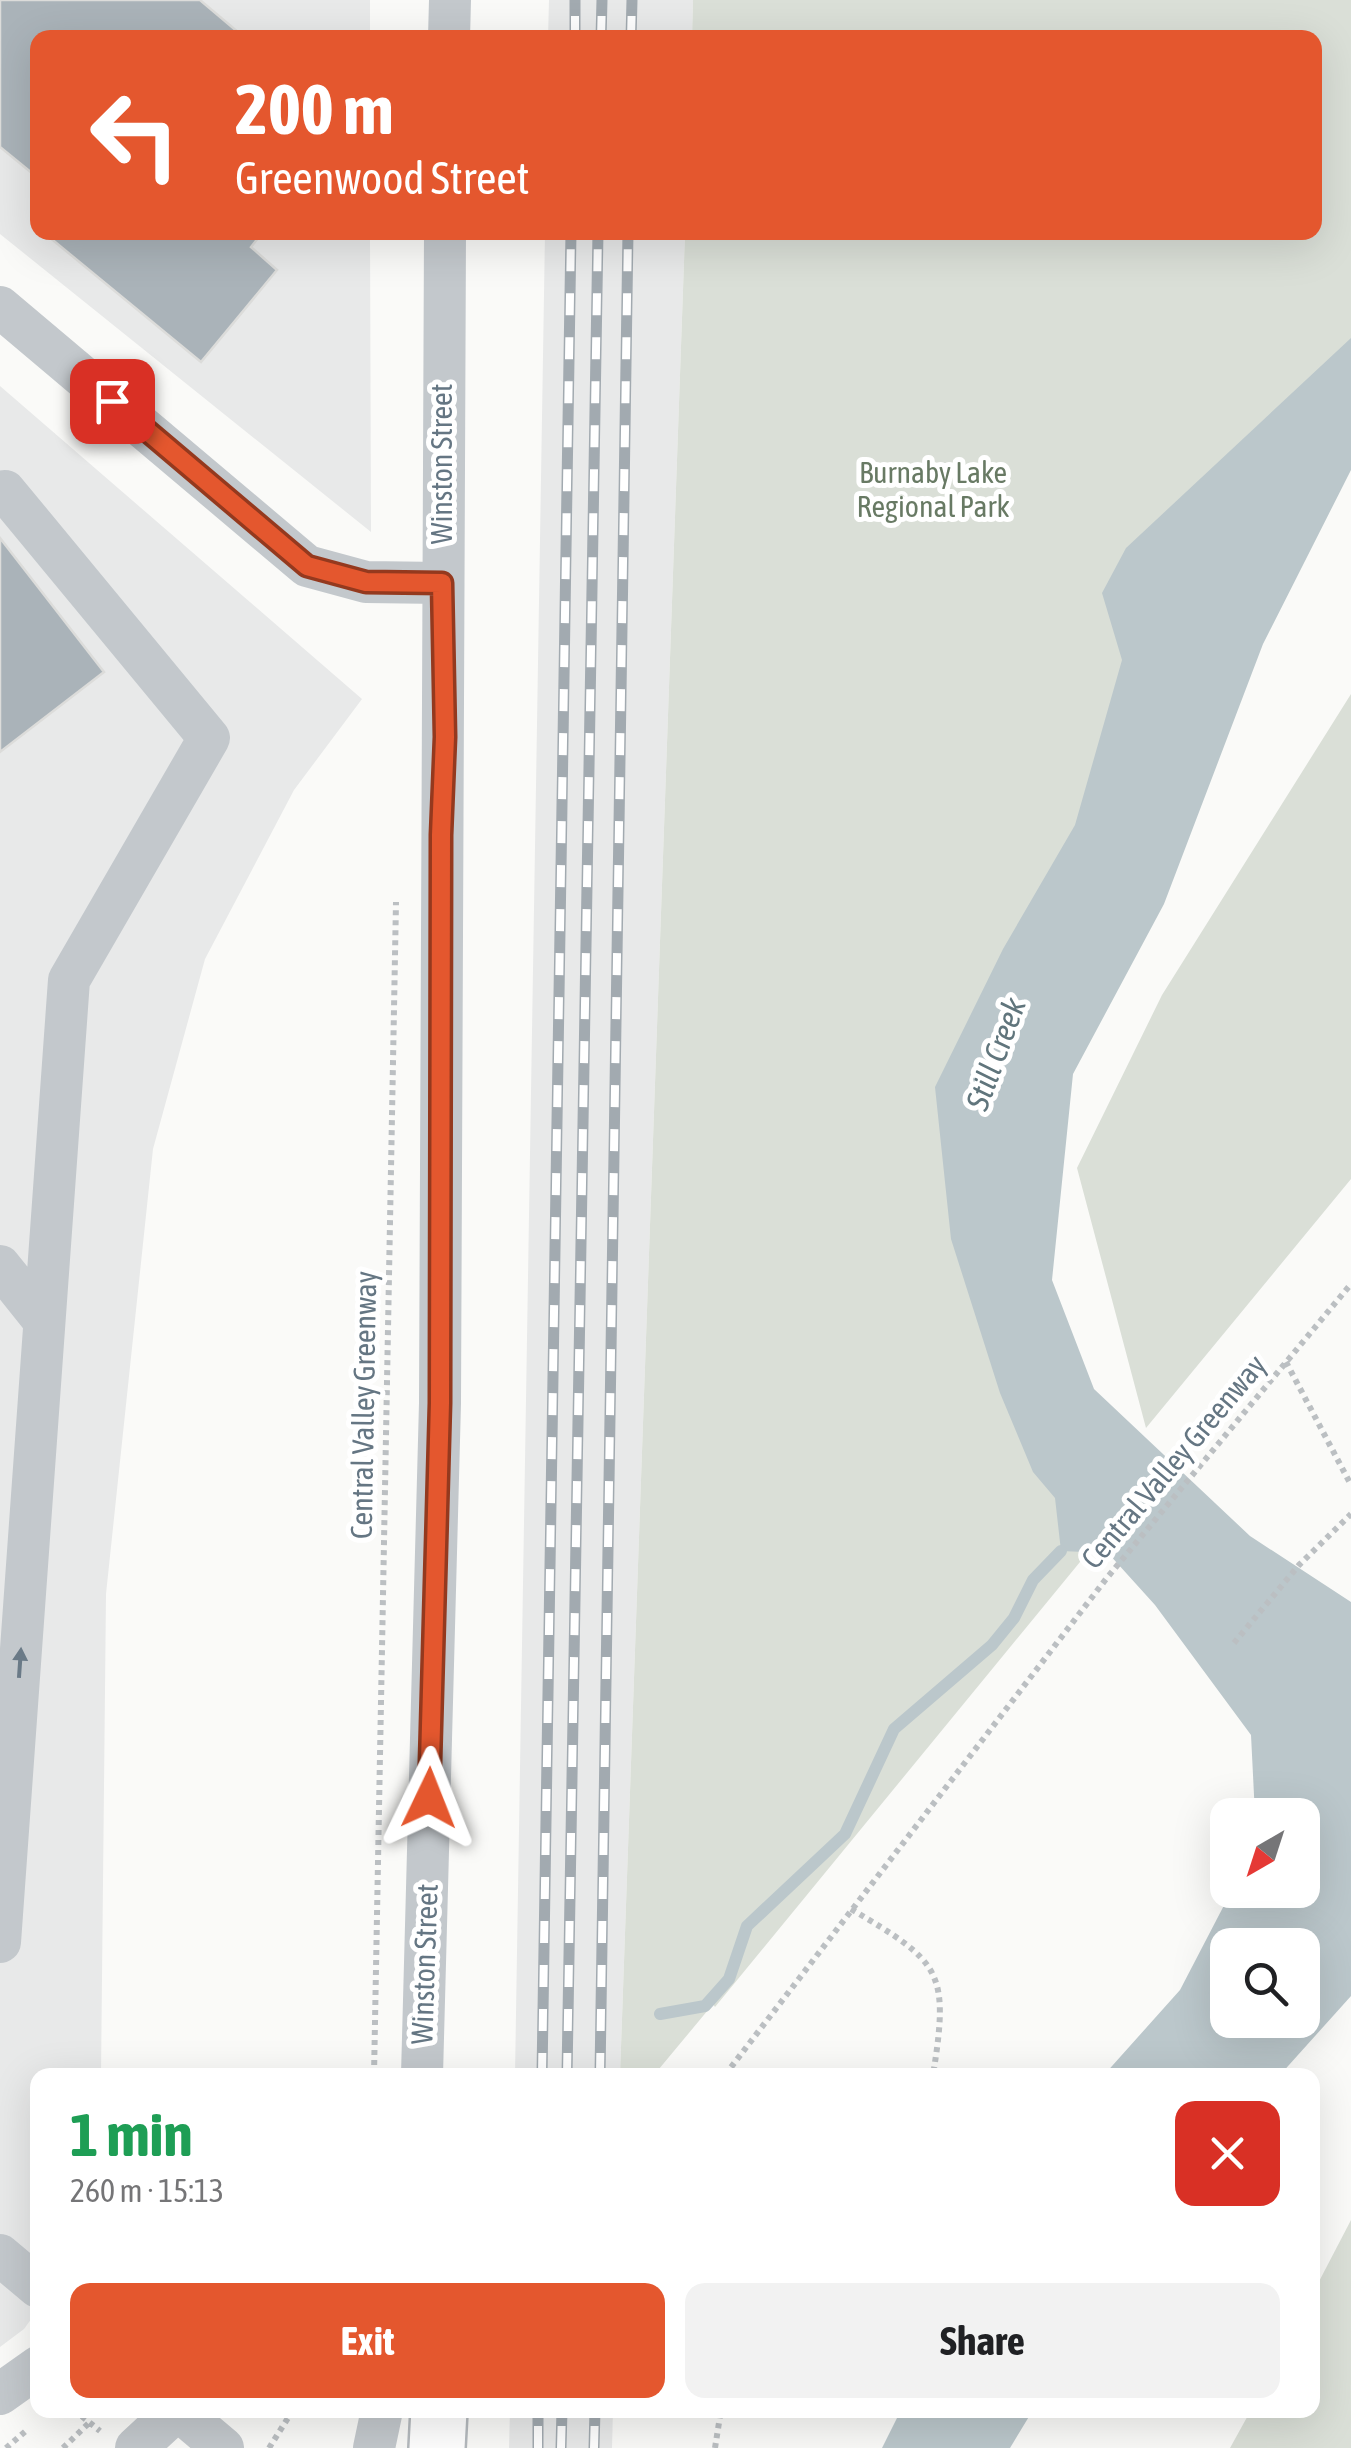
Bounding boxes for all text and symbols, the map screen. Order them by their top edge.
text: 200 m [235,69,394,149]
icon: left [70,70,200,200]
text: Greenwood Street [235,152,530,204]
pin [70,359,155,444]
icon: arrive [85,374,140,429]
street label: Winston Street [424,384,458,544]
park label: Burnaby Lake Regional Park [856,455,1010,523]
water label: Still Creek [958,992,1033,1116]
street label: Central Valley Greenway [344,1271,382,1539]
street label: Central Valley Greenway [1074,1348,1272,1575]
one-way arrow [12,1647,28,1679]
position arrow [377,1746,481,1850]
north arrow [1210,1798,1320,1908]
map controls [1210,1798,1320,2038]
street label: Winston Street [404,1883,444,2045]
button: search [1210,1928,1320,2038]
text: 1 min [70,2100,193,2169]
button: close [1175,2101,1280,2206]
text: 260 m · 15:13 [70,2172,224,2209]
button: Exit [70,2283,665,2398]
button: Share [685,2283,1280,2398]

